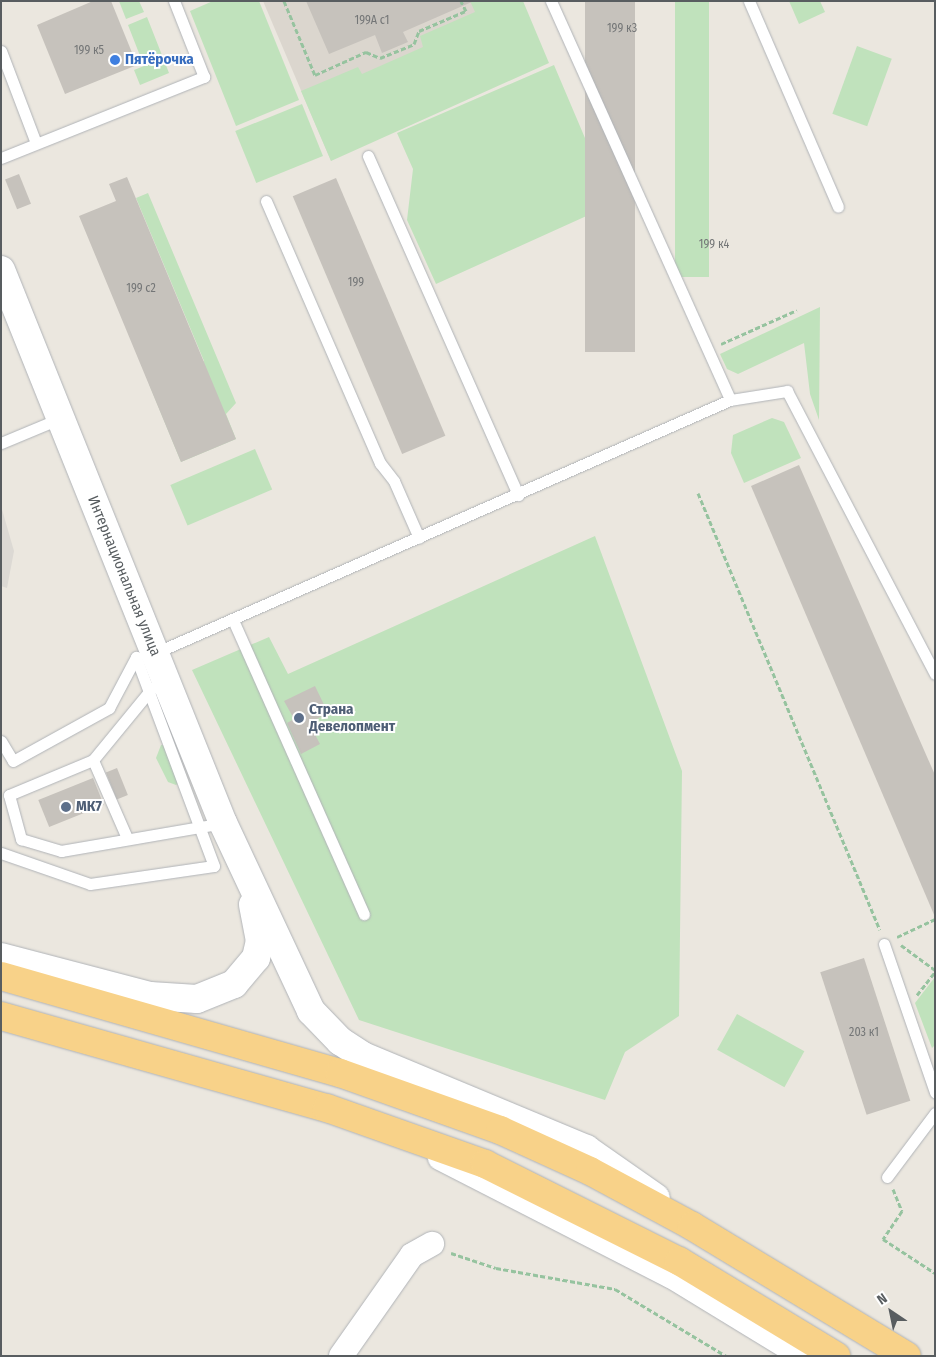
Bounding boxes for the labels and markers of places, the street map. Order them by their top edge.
place label: Пятёрочка [125,51,194,69]
marker: Пятёрочка [109,54,121,66]
place label: Страна Девелопмент [309,700,395,735]
marker: Страна Девелопмент [293,712,305,724]
place label: МК7 [76,798,102,816]
marker: МК7 [60,801,72,813]

